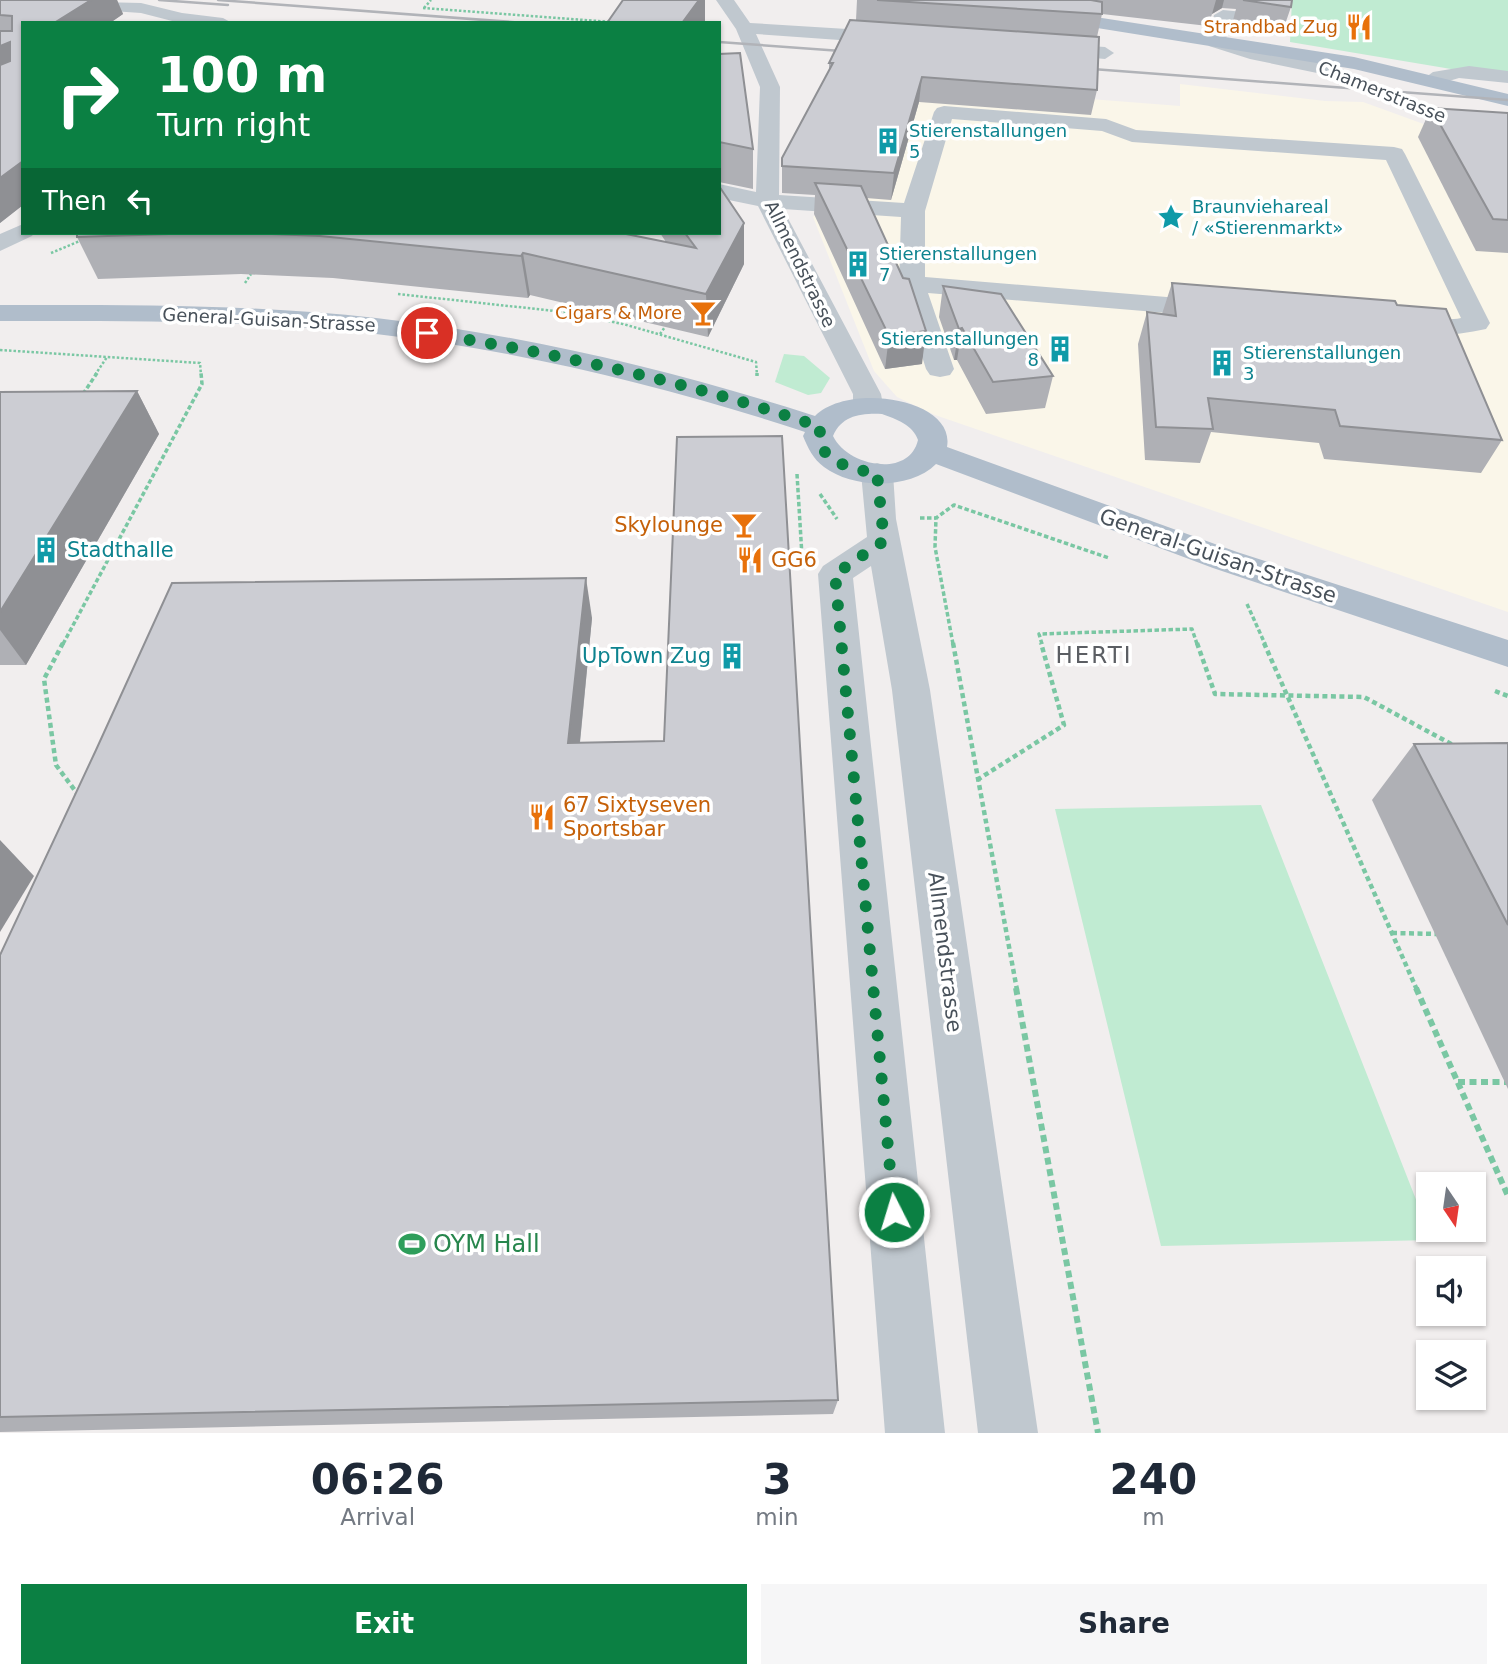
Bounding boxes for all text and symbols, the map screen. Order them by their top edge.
restaurant icon: Strandbad Zug [1344,12,1374,42]
place label: Strandbad Zug [1203,16,1338,37]
text: 100 m [157,47,327,104]
icon: right [42,49,133,140]
street label: Chamerstrasse [1315,56,1449,127]
text: Turn right [157,106,310,144]
place label: Stierenstallungen 5 [909,120,1067,162]
building icon: Stierenstallungen 5 [873,126,903,156]
icon: left [121,182,159,220]
text: Then [42,186,107,216]
place label: Braunviehareal / «Stierenmarkt» [1192,196,1343,238]
street label: Allmendstrasse [761,197,840,331]
place icon: Braunviehareal / «Stierenmarkt» [1156,202,1186,232]
place label: Stierenstallungen 7 [879,243,1037,285]
building icon: Stierenstallungen 7 [843,249,873,279]
bar icon: Cigars & More [688,298,718,328]
place label: Cigars & More [555,302,682,323]
street label: General-Guisan-Strasse [162,303,376,336]
pin [397,303,457,363]
icon: arrive [408,314,446,352]
place label: Stierenstallungen 8 [881,328,1039,370]
building icon: Stierenstallungen 8 [1045,334,1075,364]
place label: Stierenstallungen 3 [1243,342,1401,384]
building icon: Stierenstallungen 3 [1207,348,1237,378]
street label: General-Guisan-Strasse [1096,504,1340,608]
bar icon: Skylounge [729,510,759,540]
place label: Skylounge [614,513,723,537]
building icon: Stadthalle [31,535,61,565]
place label: Stadthalle [67,538,174,562]
restaurant icon: GG6 [735,545,765,575]
place label: GG6 [771,548,817,572]
building icon: UpTown Zug [717,641,747,671]
district label: HERTI [1056,642,1132,668]
place label: UpTown Zug [582,644,711,668]
place label: 67 Sixtyseven Sportsbar [563,793,711,841]
restaurant icon: 67 Sixtyseven Sportsbar [527,802,557,832]
street label: Allmendstrasse [923,870,967,1034]
north arrow [1416,1172,1486,1242]
map controls [1416,1172,1486,1410]
position arrow [857,1175,931,1249]
sports icon: OYM Hall [397,1229,427,1259]
place label: OYM Hall [433,1230,540,1258]
button: sound [1416,1256,1486,1326]
button: layers [1416,1340,1486,1410]
text: 06:26 [311,1455,445,1504]
text: 3 [762,1455,792,1504]
text: 240 [1110,1455,1197,1504]
text: Arrival [340,1504,415,1530]
text: min [755,1504,799,1530]
text: m [1142,1504,1165,1530]
button: Exit [21,1584,747,1664]
button: Share [761,1584,1487,1664]

